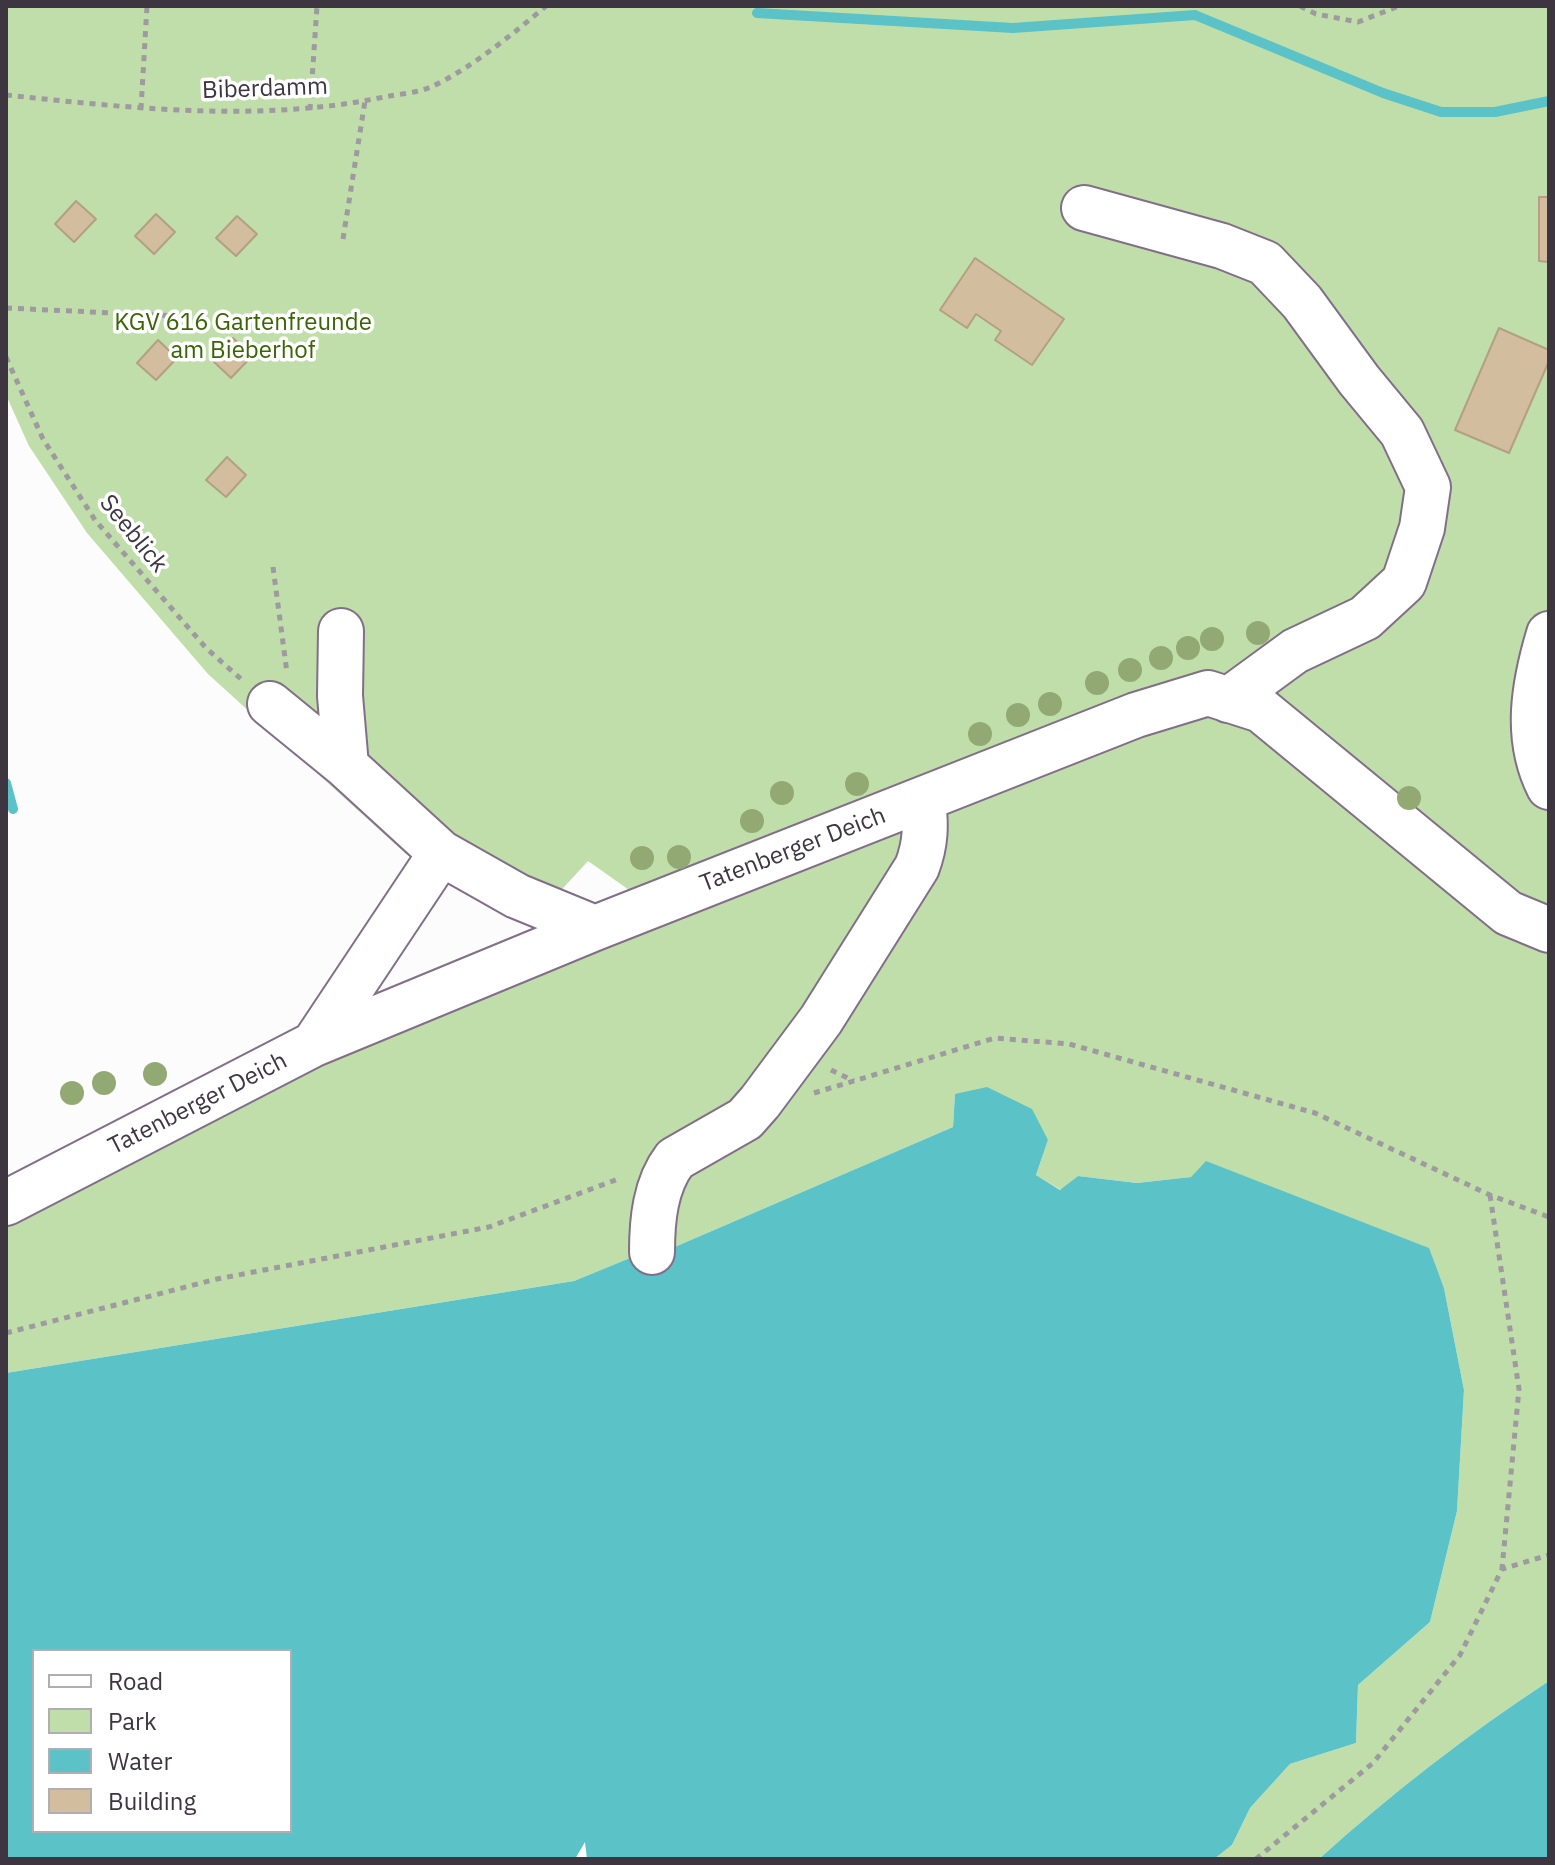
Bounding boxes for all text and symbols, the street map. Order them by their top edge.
street label: Biberdamm [201,72,329,106]
park label: KGV 616 Gartenfreunde am Bieberhof [114,309,372,365]
street label: Seeblick [93,489,173,579]
street label: Tatenberger Deich [696,801,890,899]
street label: Tatenberger Deich [104,1047,292,1161]
legend [32,1649,292,1833]
text: Road [108,1665,163,1697]
text: Park [108,1705,157,1737]
text: Water [108,1745,172,1777]
text: Building [108,1785,196,1817]

